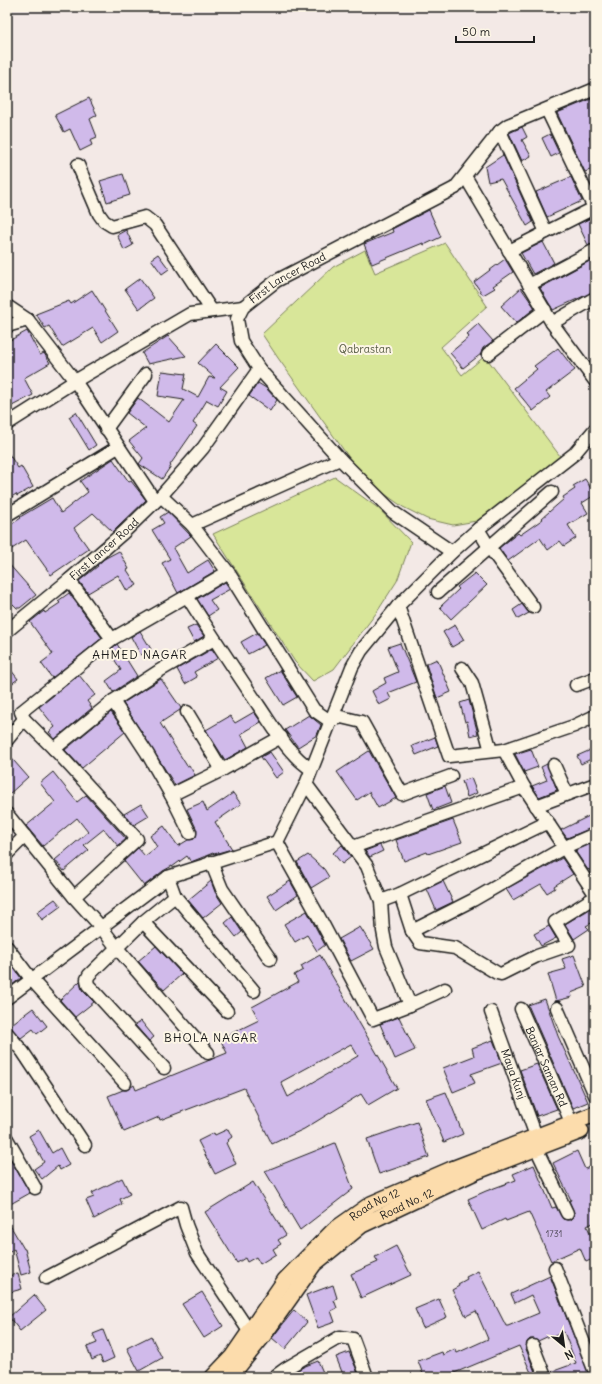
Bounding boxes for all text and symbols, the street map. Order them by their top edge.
scale bar [456,18,534,44]
text: 50 m [462,24,491,39]
street label: First Lancer Road [246,249,329,306]
park label: Qabrastan [339,342,391,356]
street label: First Lancer Road [67,514,142,583]
district label: AHMED NAGAR [92,647,188,662]
street label: Banjar Saman Rd [523,1024,571,1109]
district label: BHOLA NAGAR [164,1030,258,1045]
street label: Maya Kunj [498,1047,529,1101]
street label: Road No 12 [347,1186,402,1224]
street label: Road No. 12 [378,1186,436,1223]
house number: 1731 [546,1228,562,1239]
north arrow [544,1326,584,1366]
text: N [562,1347,576,1363]

